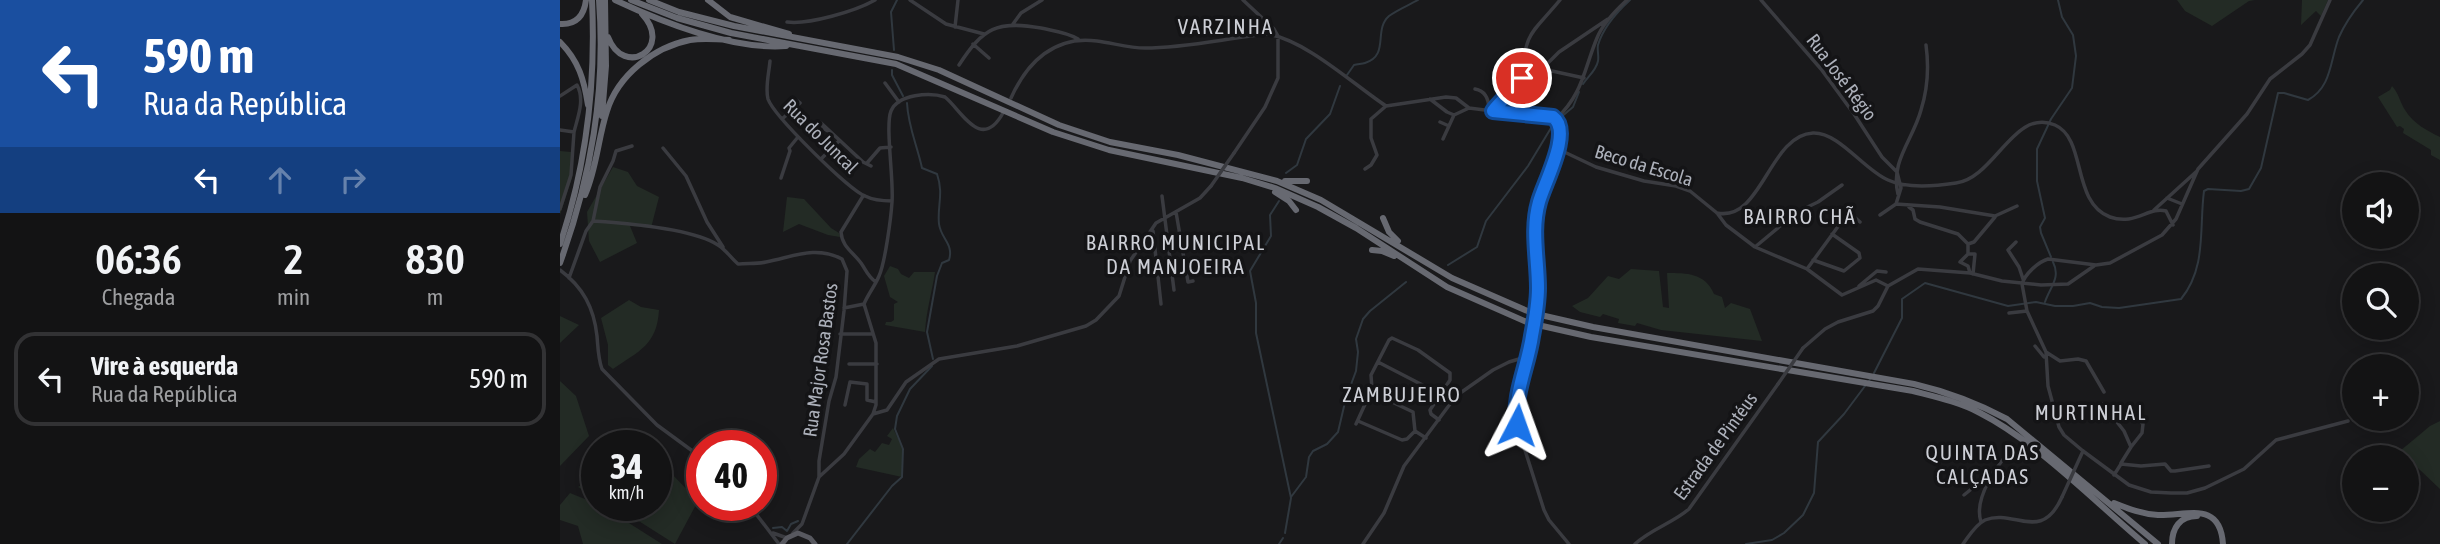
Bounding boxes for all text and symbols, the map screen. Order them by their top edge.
district label: VARZINHA [1178,14,1274,38]
text: 590 m [143,27,254,83]
icon: left [28,28,119,119]
street label: Rua José Régio [1802,29,1882,125]
pin [1492,48,1552,108]
icon: arrive [1503,59,1541,97]
text: Rua da República [143,85,347,122]
street label: Rua do Juncal [779,94,863,178]
street label: Beco da Escola [1592,140,1696,190]
icon: left [188,161,226,199]
icon: ahead [261,161,299,199]
icon: right [334,161,372,199]
map controls [2342,172,2419,522]
button: sound [2342,172,2419,249]
district label: BAIRRO CHÃ [1743,204,1857,228]
district label: BAIRRO MUNICIPAL DA MANJOEIRA [1086,230,1266,278]
text: 06:36 [95,235,182,283]
text: 2 [284,235,303,283]
text: 830 [405,235,465,283]
button: search [2342,263,2419,340]
street label: Rua Major Rosa Bastos [798,281,842,438]
text: Chegada [102,284,175,310]
text: min [277,284,310,310]
text: m [427,284,443,310]
text: Vire à esquerda [91,351,238,381]
button: + [2342,354,2419,431]
icon: left [32,360,70,398]
text: 590 m [469,364,528,394]
text: Rua da República [91,381,238,407]
district label: ZAMBUJEIRO [1342,382,1462,406]
position arrow [1480,388,1554,462]
street label: Estrada de Pintéus [1669,388,1761,504]
district label: MURTINHAL [2035,400,2147,424]
speed limit sign: 40 [686,430,777,521]
district label: QUINTA DAS CALÇADAS [1926,440,2040,488]
button: − [2342,445,2419,522]
text: 34 [610,446,643,486]
text: km/h [609,482,644,503]

